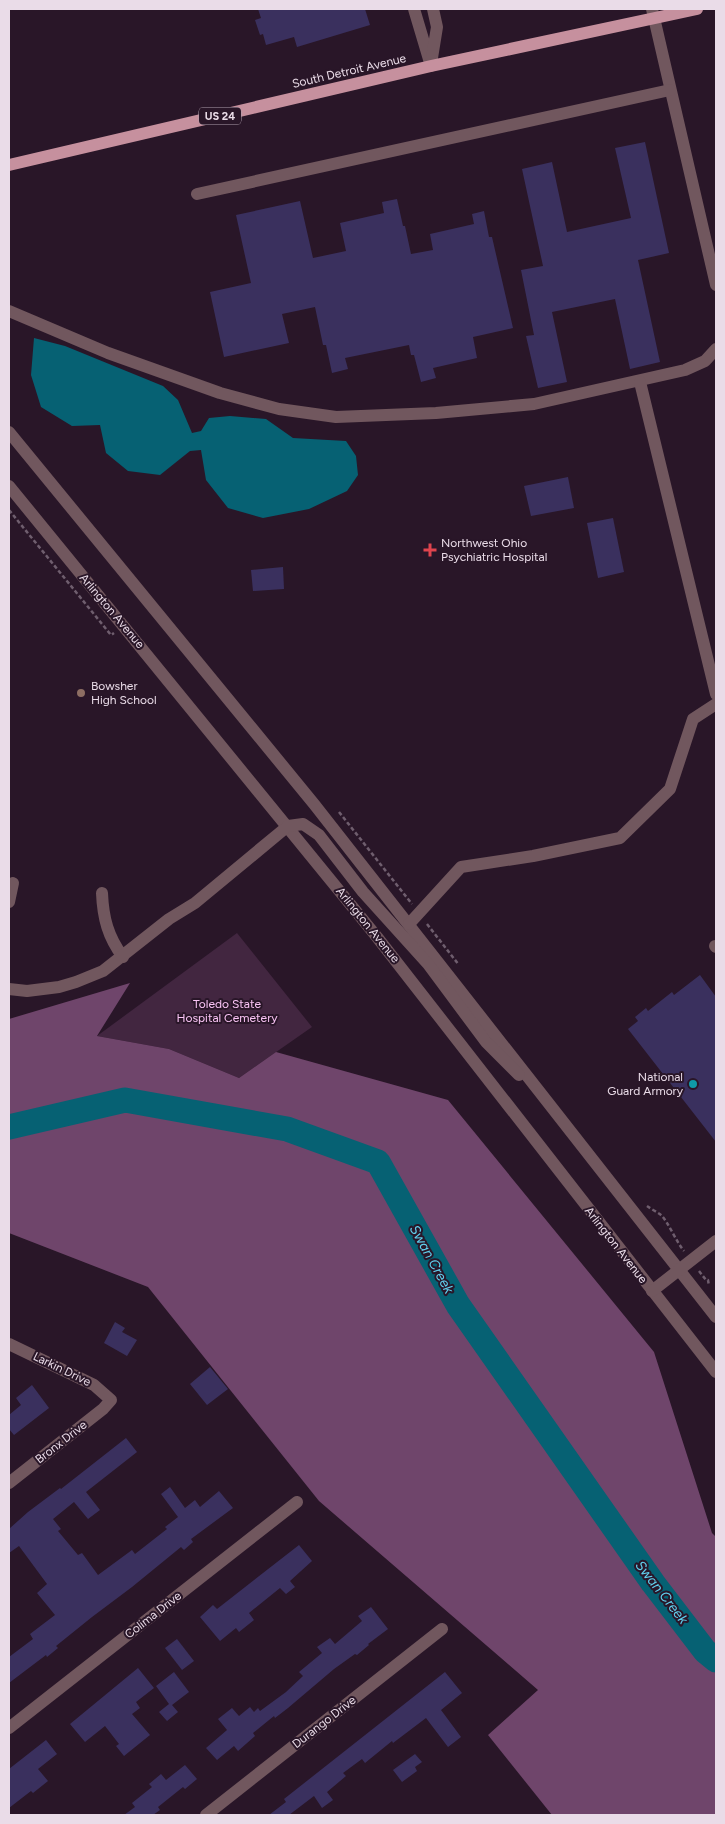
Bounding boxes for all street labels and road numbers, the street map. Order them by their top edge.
street label: South Detroit Avenue [291,51,408,91]
road number: US 24 [199,108,241,124]
street label: Arlington Avenue [77,571,148,651]
street label: Arlington Avenue [333,884,403,966]
street label: Arlington Avenue [582,1204,650,1286]
street label: Larkin Drive [31,1349,94,1389]
street label: Bronx Drive [32,1417,90,1466]
street label: Colima Drive [122,1588,184,1641]
street label: Durango Drive [290,1693,359,1751]

